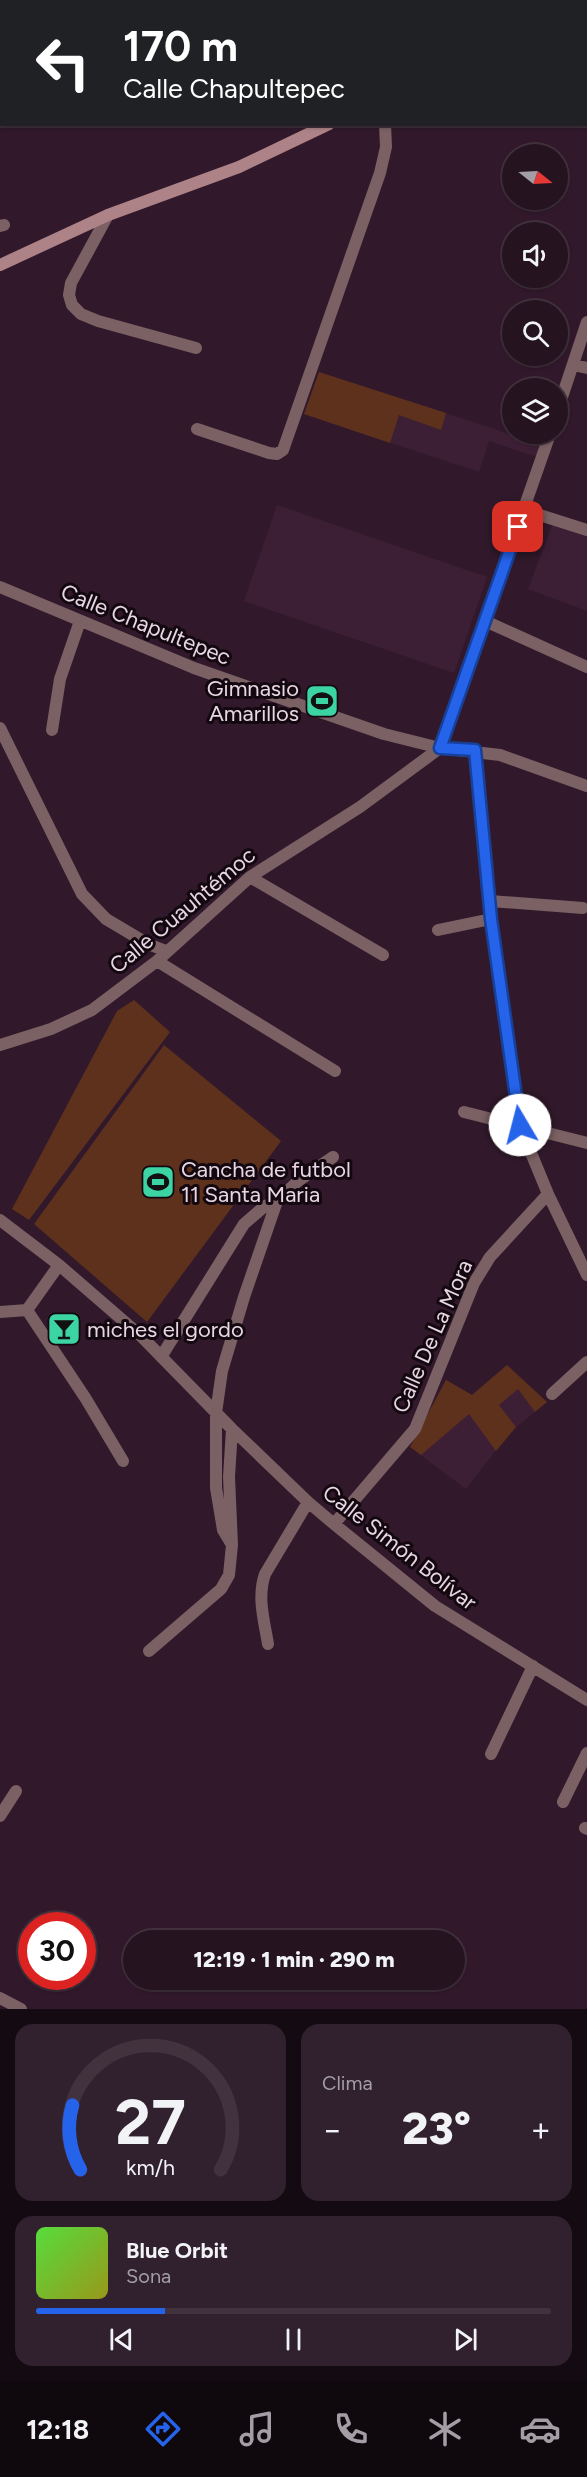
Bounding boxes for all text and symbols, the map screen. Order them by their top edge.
text: 170 m [123,21,238,72]
icon: left [24,24,102,102]
text: Calle Chapultepec [123,72,345,105]
north arrow [502,144,568,210]
map controls [502,144,568,444]
button: sound [502,222,568,288]
button: search [502,300,568,366]
button: layers [502,378,568,444]
pin [492,501,543,552]
icon: arrive [501,510,534,543]
street label: Calle Chapultepec [57,578,235,671]
place label: Gimnasio Amarillos [207,675,299,727]
sports icon: Gimnasio Amarillos [304,683,340,719]
street label: Calle Cuauhtémoc [104,842,261,979]
position arrow [488,1093,552,1157]
place label: Cancha de futbol 11 Santa Maria [181,1156,351,1208]
sports icon: Cancha de futbol 11 Santa Maria [140,1164,176,1200]
street label: Calle De La Mora [387,1255,478,1417]
bar icon: miches el gordo [46,1311,82,1347]
place label: miches el gordo [87,1316,244,1343]
street label: Calle Simón Bolívar [317,1479,483,1616]
speed limit sign: 30 [18,1912,96,1990]
text: 12:19 · 1 min · 290 m [193,1946,395,1973]
text: Clima [322,2071,373,2095]
text: 27 [115,2085,186,2160]
text: 23° [402,2101,471,2155]
text: − [322,2110,343,2149]
text: + [530,2110,551,2149]
text: km/h [126,2155,175,2180]
text: Blue Orbit [126,2237,228,2264]
text: Sona [126,2264,171,2288]
icon: previous [105,2323,138,2356]
icon: pause [277,2323,310,2356]
icon: next [449,2323,482,2356]
icon: directions [142,2408,184,2450]
icon: music [236,2408,278,2450]
icon: phone [330,2408,372,2450]
icon: climate [424,2408,466,2450]
icon: car [519,2408,561,2450]
text: 12:18 [26,2413,89,2446]

